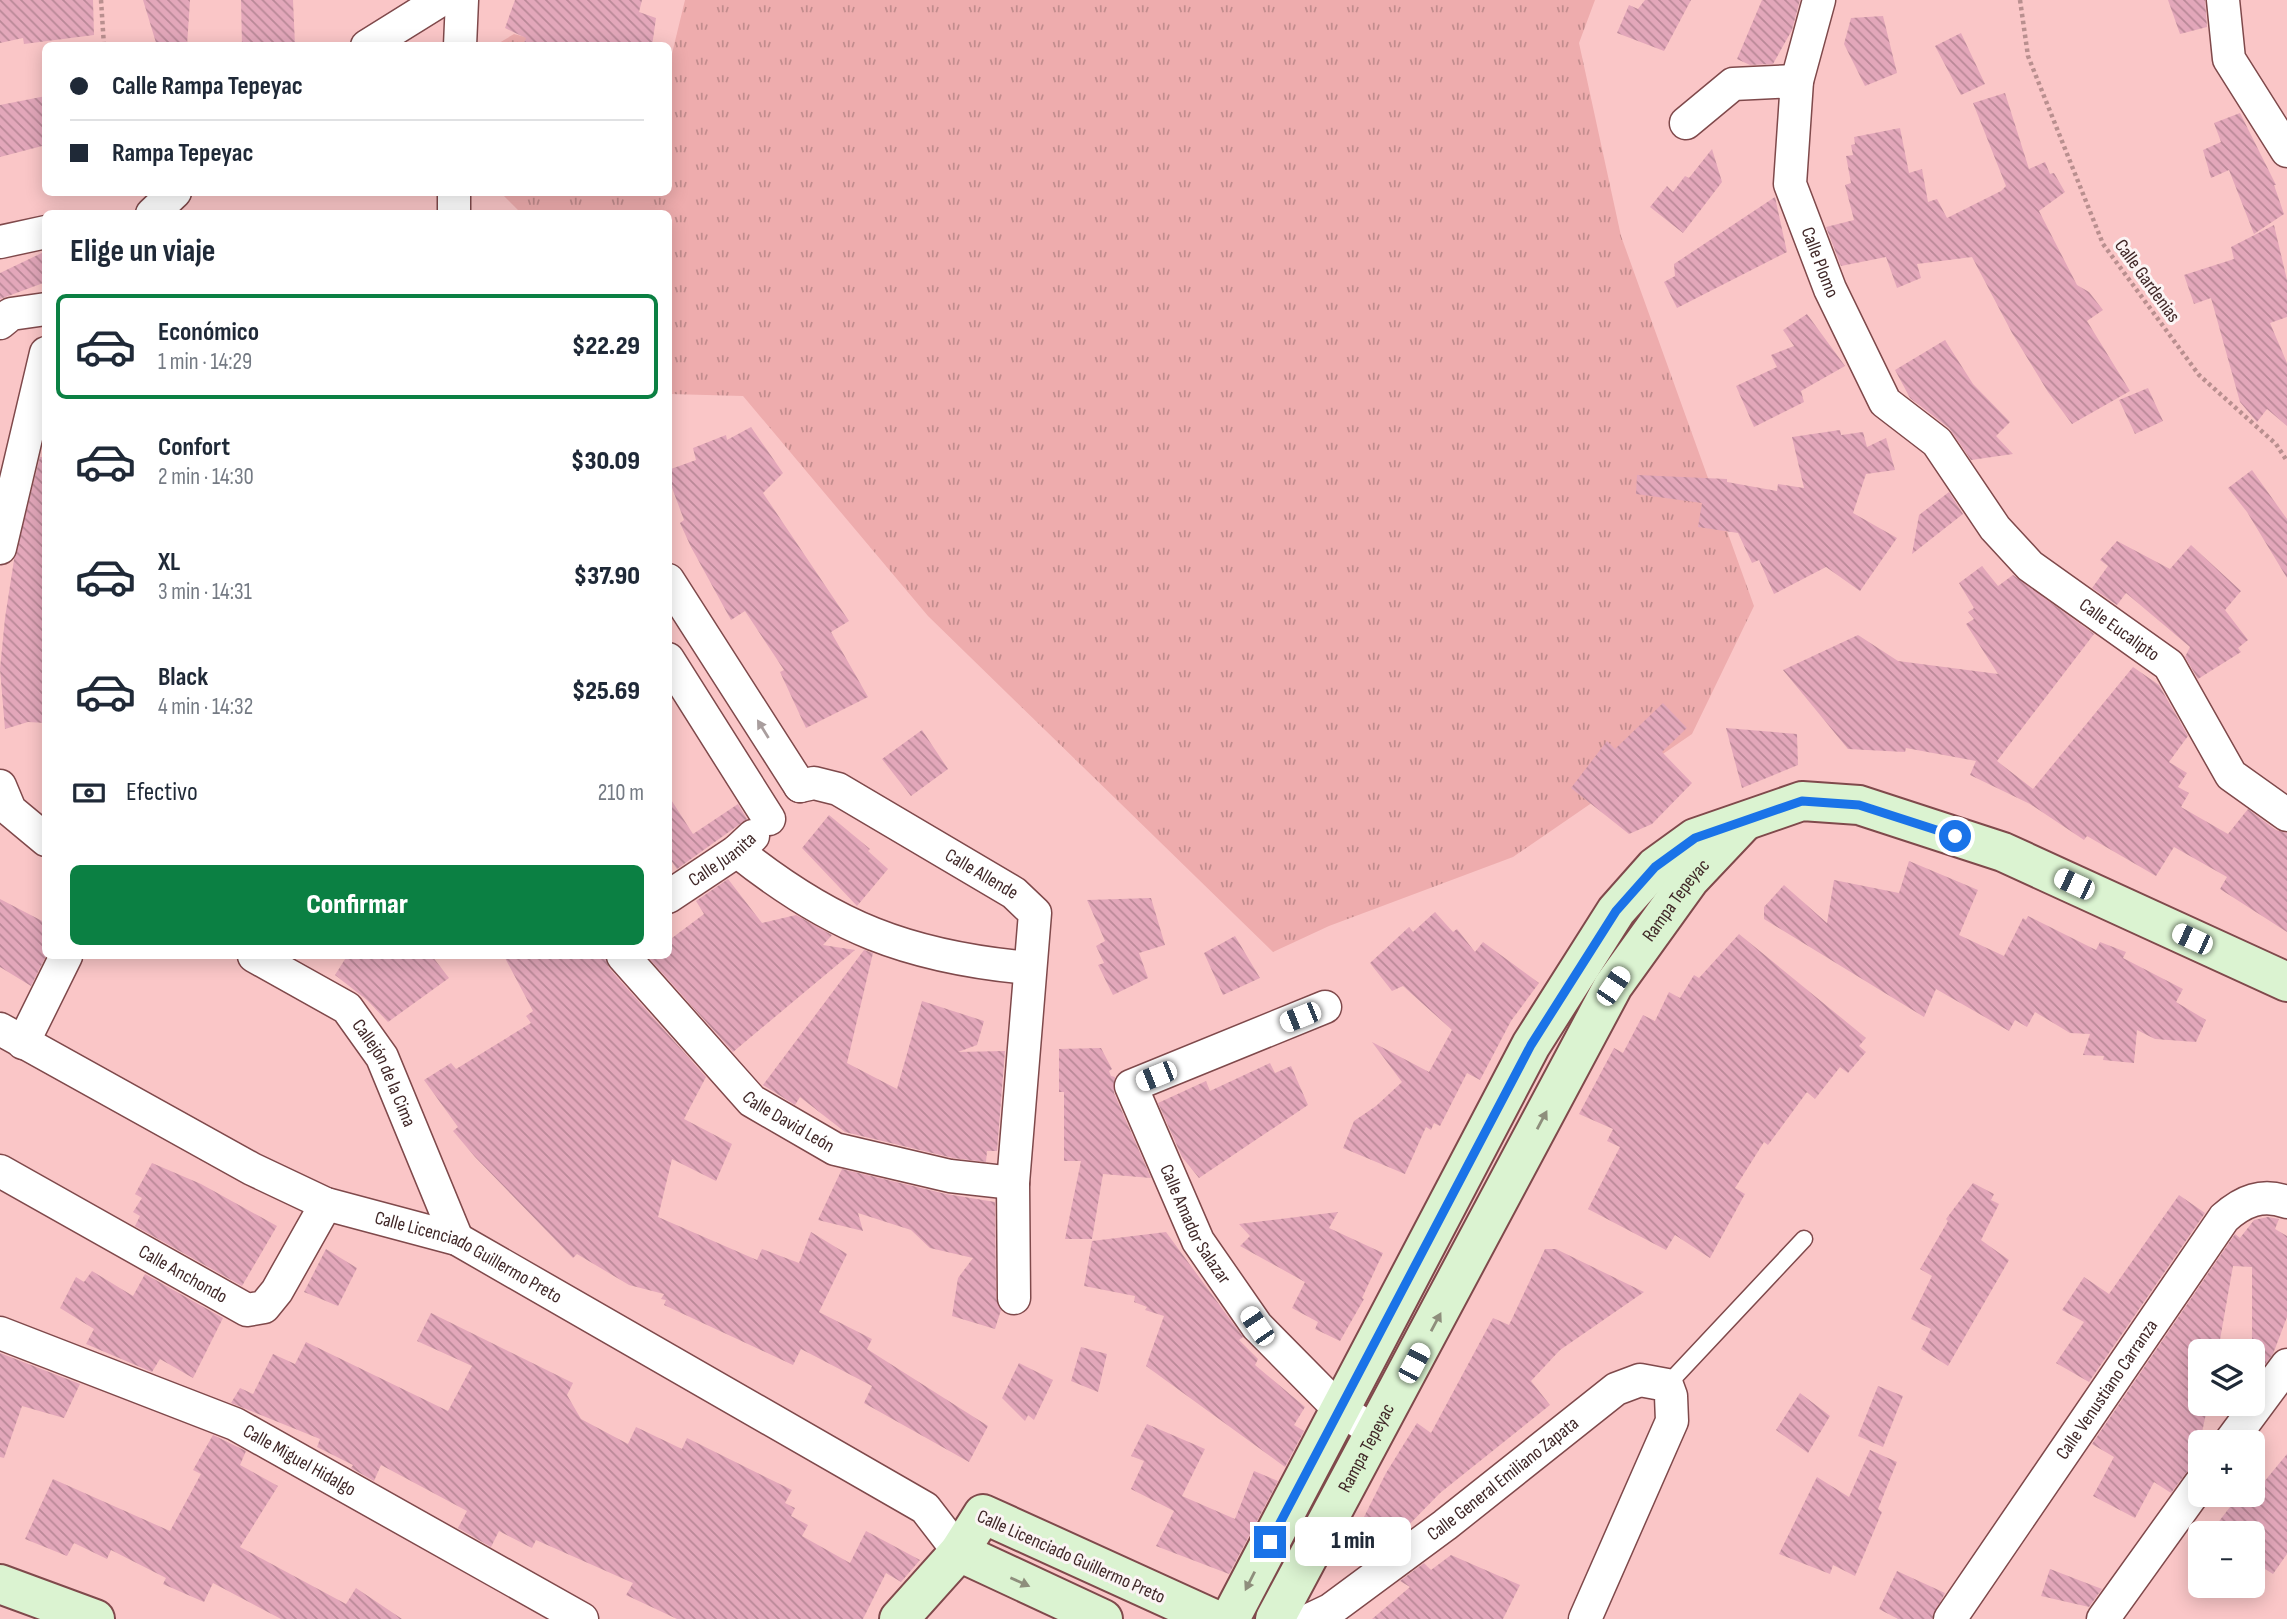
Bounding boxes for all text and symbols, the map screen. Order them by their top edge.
text: Calle Rampa Tepeyac [112,71,303,102]
text: Rampa Tepeyac [112,138,253,169]
street label: Calle Plomo [1796,224,1844,301]
text: Elige un viaje [70,232,215,271]
street label: Calle Gardenias [2109,235,2185,327]
icon: car [74,315,137,378]
text: Económico [158,317,259,348]
text: $22.29 [572,331,640,362]
text: 1 min · 14:29 [158,348,252,376]
icon: car [74,430,137,493]
text: Confort [158,432,230,463]
text: $30.09 [571,446,640,477]
text: 2 min · 14:30 [158,463,254,491]
icon: car [74,545,137,608]
text: XL [158,547,180,578]
text: $37.90 [574,561,640,592]
text: 3 min · 14:31 [158,578,252,606]
street label: Calle Eucalipto [2075,593,2164,666]
icon: car [74,660,137,723]
text: Black [158,662,208,693]
text: $25.69 [572,676,640,707]
text: 4 min · 14:32 [158,693,253,721]
one-way arrow [756,719,769,739]
icon: cash [70,774,108,812]
text: Efectivo [126,777,198,808]
text: 210 m [598,779,644,807]
route start [1939,820,1971,852]
street label: Calle Juanita [684,828,761,892]
street label: Calle Allende [941,843,1022,904]
street label: Rampa Tepeyac [1637,854,1714,946]
button: Confirmar [70,865,644,945]
car [2051,866,2098,902]
car [2169,921,2216,957]
car [1593,963,1634,1009]
car [1277,999,1324,1035]
street label: Callejón de la Cima [347,1015,421,1130]
car [1133,1058,1180,1094]
street label: Calle David León [737,1086,839,1158]
one-way arrow [1535,1110,1547,1130]
street label: Calle Amador Salazar [1155,1161,1236,1289]
street label: Calle Licenciado Guillermo Preto [372,1206,566,1308]
street label: Calle Anchondo [135,1240,231,1308]
car [1237,1303,1278,1349]
one-way arrow [1430,1312,1441,1332]
street label: Calle Venustiano Carranza [2051,1315,2163,1464]
map controls [2188,1339,2265,1598]
button: layers [2188,1339,2265,1416]
car [1395,1340,1434,1386]
street label: Rampa Tepeyac [1333,1399,1400,1496]
street label: Calle General Emiliano Zapata [1423,1412,1583,1546]
street label: Calle Miguel Hidalgo [239,1419,360,1501]
button: + [2188,1430,2265,1507]
street label: Calle Licenciado Guillermo Preto [973,1505,1169,1609]
callout: 1 min [1294,1518,1410,1566]
button: − [2188,1521,2265,1598]
route end [1254,1526,1286,1558]
text: 1 min [1331,1527,1375,1555]
one-way arrow [1244,1571,1255,1591]
one-way arrow [1010,1577,1031,1588]

